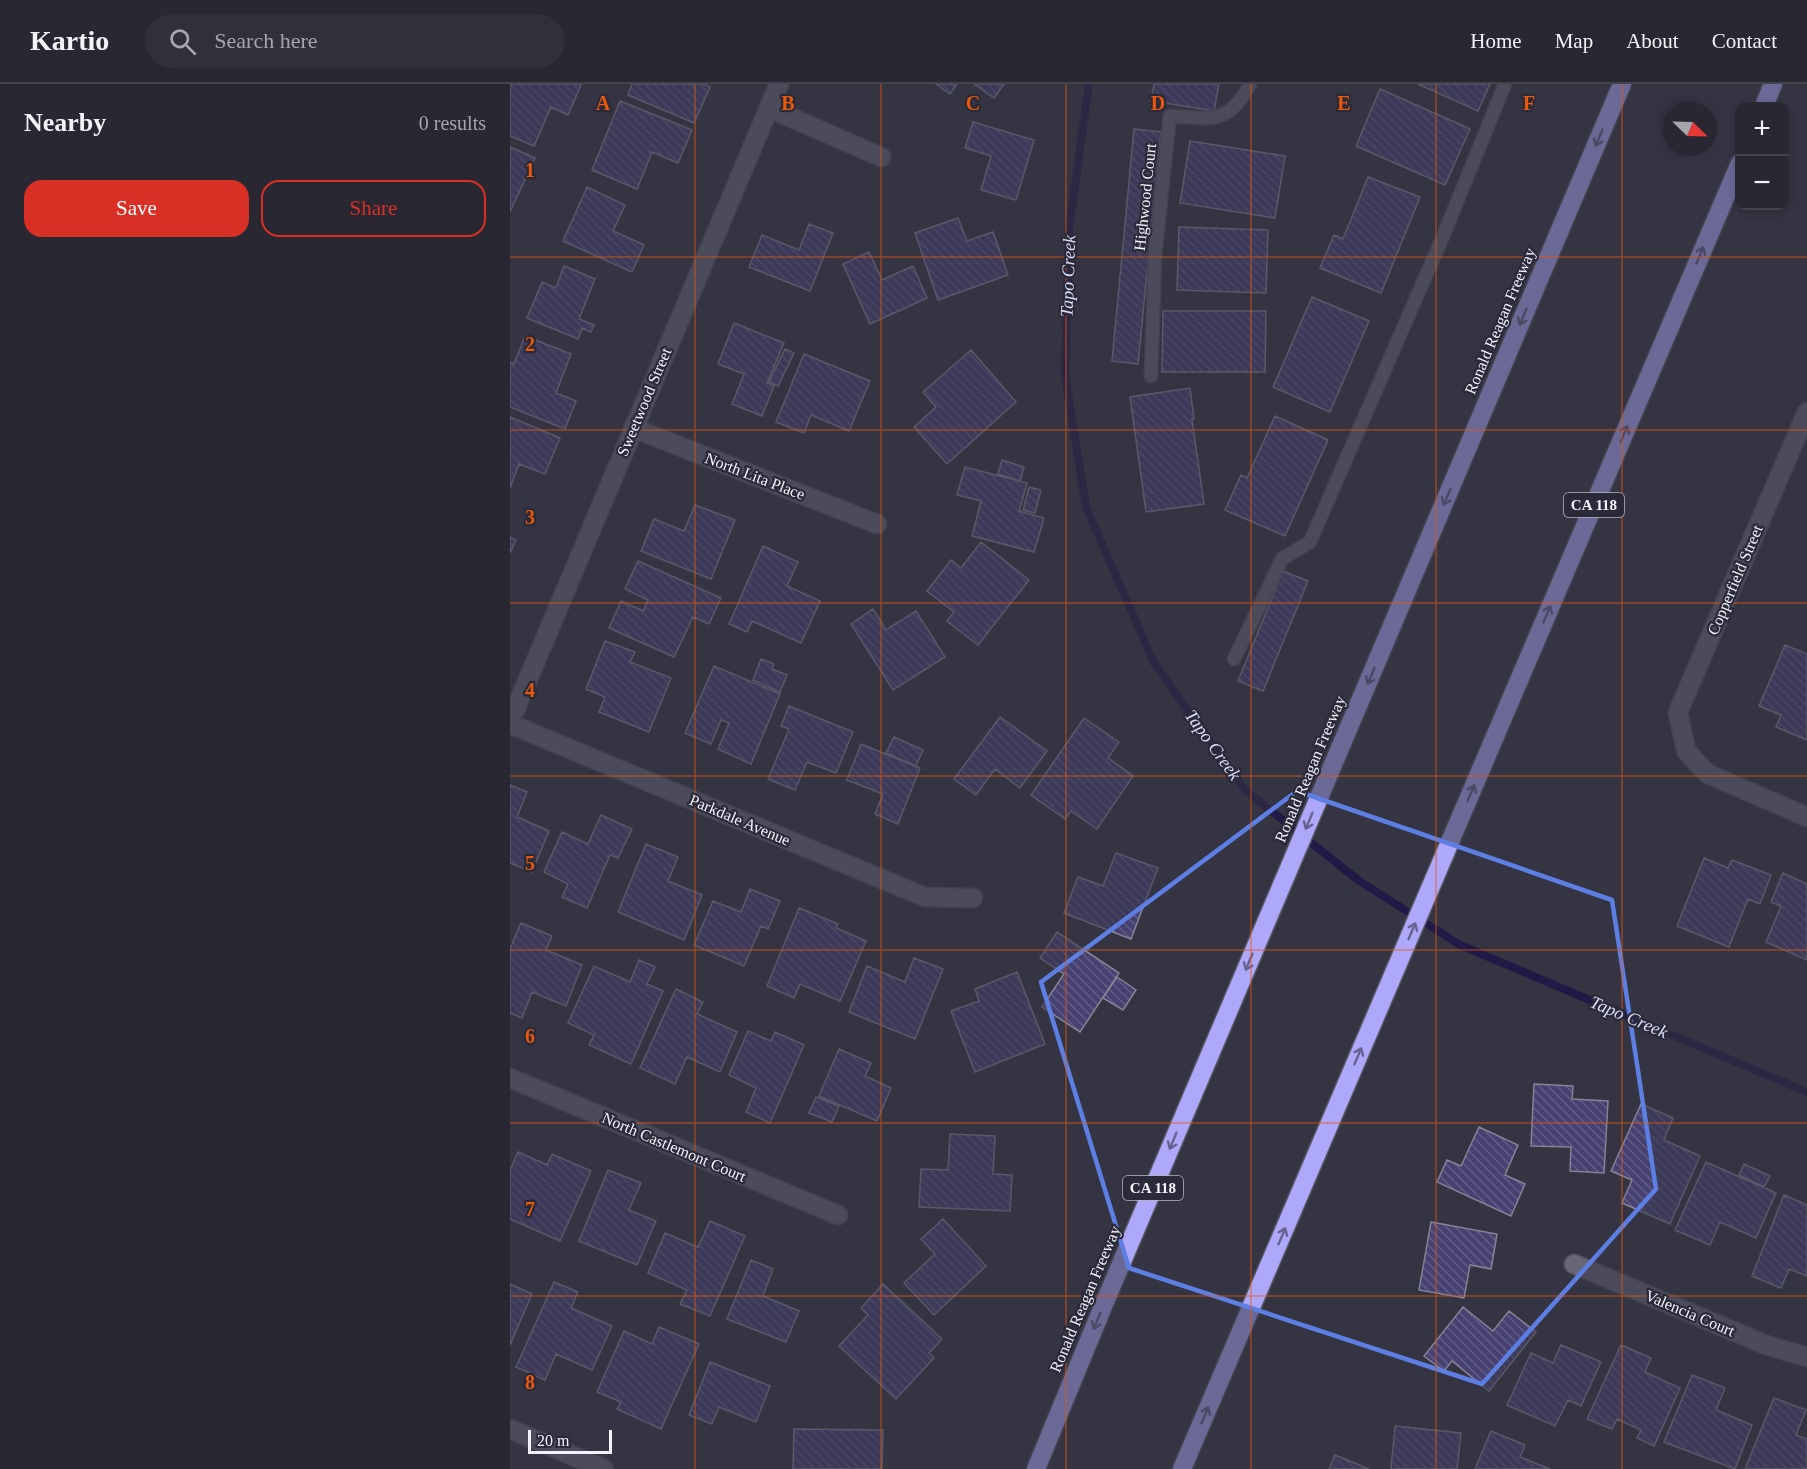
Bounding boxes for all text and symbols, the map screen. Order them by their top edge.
search box [145,14,565,68]
text: Kartio [30,25,109,56]
icon: search [166,25,199,58]
text: Search here [214,28,318,53]
text: Home [1470,29,1522,53]
text: Map [1555,29,1593,53]
text: About [1626,29,1679,53]
text: Contact [1712,29,1777,53]
text: A [596,92,611,114]
text: B [781,92,795,114]
text: C [966,92,980,114]
text: D [1151,92,1165,114]
text: E [1337,92,1351,114]
text: F [1523,92,1535,114]
north arrow [1663,102,1717,156]
map controls [1735,102,1789,210]
button: + [1735,102,1789,156]
text: Nearby [24,108,106,137]
text: 0 results [419,112,486,134]
one-way arrow [1593,128,1604,147]
street label: Highwood Court [1131,142,1160,252]
button: − [1735,156,1789,210]
text: 1 [525,159,535,181]
button: Save [24,180,249,237]
button: Share [261,180,486,237]
water label: Tapo Creek [1057,234,1079,317]
street label: Ronald Reagan Freeway [1461,245,1539,397]
one-way arrow [1695,246,1706,265]
one-way arrow [1517,308,1528,326]
text: 2 [525,333,535,355]
street label: Sweetwood Street [614,345,675,459]
one-way arrow [1619,426,1630,444]
street label: North Lita Place [703,449,807,503]
one-way arrow [1441,487,1452,506]
road number: CA 118 [1564,493,1624,517]
text: 3 [525,506,535,528]
street label: Copperfield Street [1704,522,1767,638]
one-way arrow [1542,605,1553,623]
one-way arrow [1364,667,1376,685]
text: 4 [525,679,535,701]
street label: Ronald Reagan Freeway [1271,693,1349,845]
water label: Tapo Creek [1181,706,1246,785]
one-way arrow [1466,784,1477,802]
street label: Parkdale Avenue [687,791,793,849]
one-way arrow [1303,811,1314,829]
text: 5 [525,852,535,874]
one-way arrow [1407,922,1418,940]
one-way arrow [1243,952,1254,971]
water label: Tapo Creek [1587,992,1672,1043]
text: 6 [525,1025,535,1047]
one-way arrow [1353,1048,1365,1066]
street label: North Castlemont Court [599,1109,749,1185]
one-way arrow [1167,1132,1178,1150]
road number: CA 118 [1123,1176,1183,1200]
text: 7 [525,1198,535,1220]
street label: Ronald Reagan Freeway [1046,1223,1124,1375]
one-way arrow [1277,1227,1288,1246]
street label: Valencia Court [1643,1287,1738,1340]
one-way arrow [1091,1311,1102,1330]
text: 8 [525,1371,535,1393]
one-way arrow [1200,1407,1211,1425]
scale bar [528,1427,612,1454]
text: 20 m [537,1432,569,1449]

